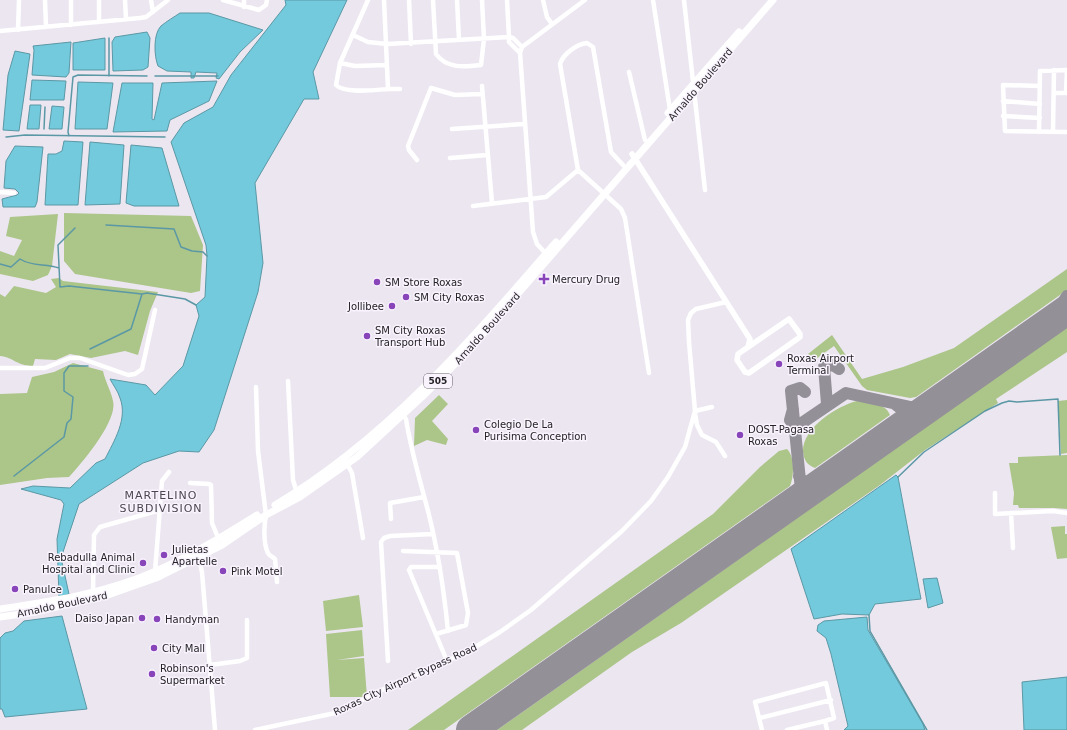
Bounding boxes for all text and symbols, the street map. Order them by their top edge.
street label: Arnaldo Boulevard [666,46,735,123]
marker: Mercury Drug [539,274,549,284]
place label: Mercury Drug [552,274,620,285]
marker: SM Store Roxas [372,277,382,287]
place label: SM Store Roxas [385,277,462,288]
street label: Arnaldo Boulevard [452,290,522,366]
marker: SM City Roxas [401,292,411,302]
place label: SM City Roxas [414,292,485,303]
place label: Jollibee [347,301,384,312]
marker: Jollibee [387,301,397,311]
place label: SM City Roxas Transport Hub [374,325,446,348]
marker: SM City Roxas Transport Hub [362,331,372,341]
place label: Roxas Airport Terminal [786,353,854,376]
marker: Roxas Airport Terminal [774,359,784,369]
road number: 505 [424,374,452,388]
place label: Colegio De La Purisima Conception [484,419,587,442]
place label: DOST-Pagasa Roxas [748,424,814,447]
marker: Colegio De La Purisima Conception [471,425,481,435]
marker: DOST-Pagasa Roxas [735,430,745,440]
district label: MARTELINO SUBDIVISION [119,489,203,515]
place label: Julietas Apartelle [171,544,217,567]
marker: Julietas Apartelle [159,550,169,560]
place label: Rebadulla Animal Hospital and Clinic [42,552,135,575]
marker: Rebadulla Animal Hospital and Clinic [138,558,148,568]
marker: Pink Motel [218,566,228,576]
place label: Pink Motel [231,566,283,577]
marker: Panulce [10,584,20,594]
place label: Panulce [23,584,62,595]
street label: Arnaldo Boulevard [16,590,108,619]
place label: Daiso Japan [75,613,134,624]
marker: Daiso Japan [137,613,147,623]
marker: Handyman [152,614,162,624]
place label: Handyman [165,614,219,625]
street label: Roxas City Airport Bypass Road [332,641,479,718]
marker: City Mall [149,643,159,653]
place label: City Mall [162,643,205,654]
place label: Robinson's Supermarket [160,663,225,686]
marker: Robinson's Supermarket [147,669,157,679]

